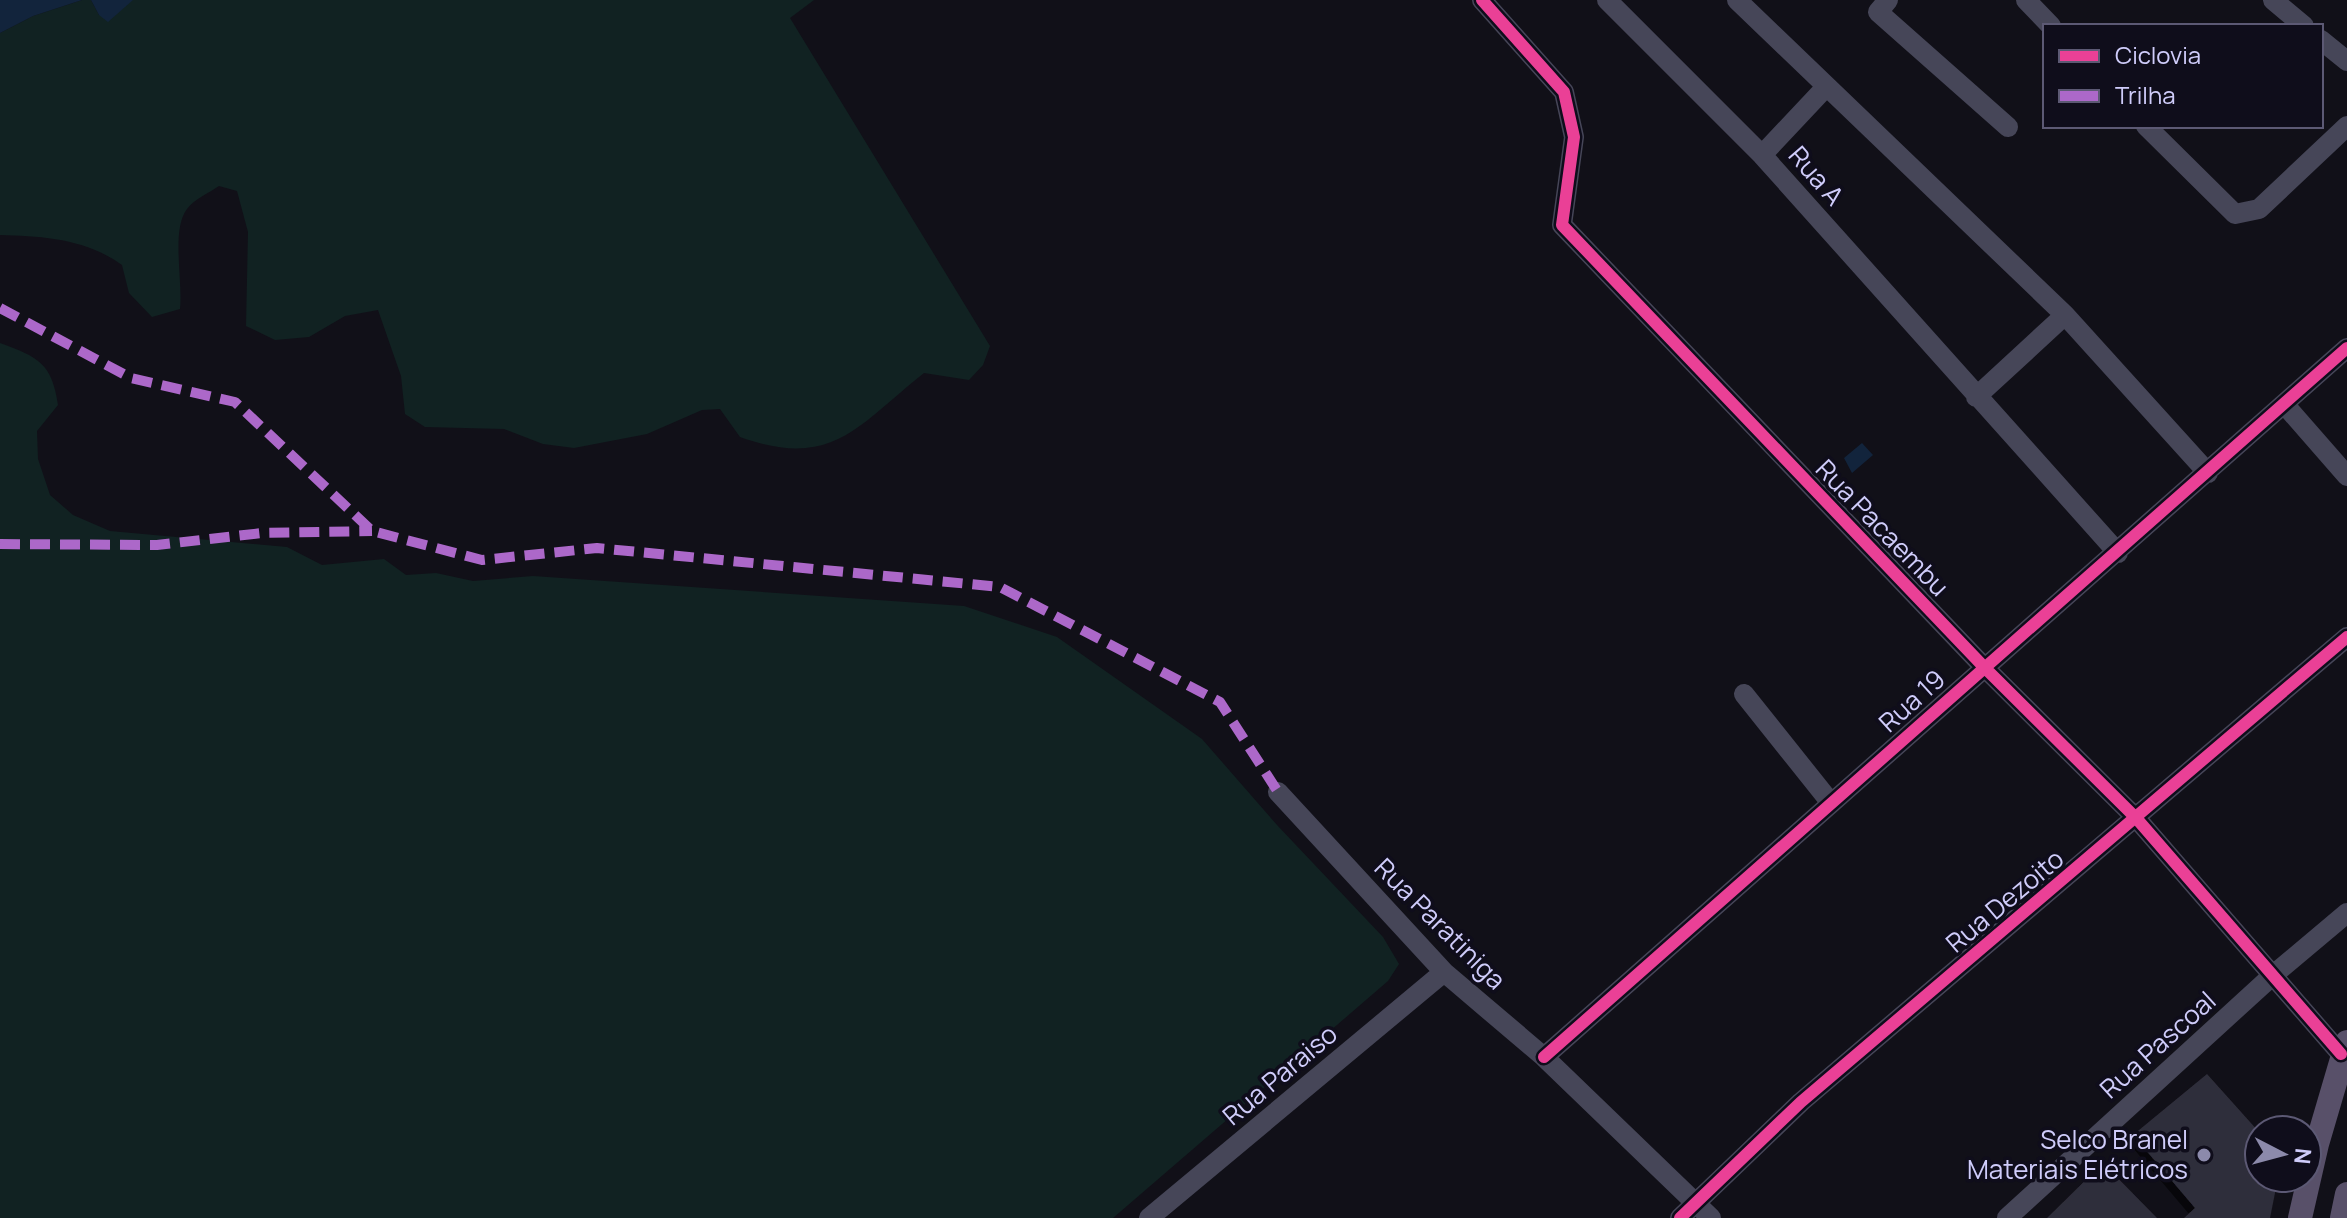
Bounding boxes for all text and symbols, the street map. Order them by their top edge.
legend [2043,24,2323,128]
text: Ciclovia [2115,38,2201,71]
text: Trilha [2115,78,2176,111]
street label: Rua A [1781,138,1853,213]
street label: Rua Pacaembu [1808,451,1957,604]
street label: Rua 19 [1870,661,1952,740]
street label: Rua Dezoito [1938,840,2071,960]
street label: Rua Paratiniga [1367,850,1514,997]
street label: Rua Pascoal [2092,983,2223,1106]
street label: Rua Paraiso [1214,1016,1344,1133]
north arrow [2243,1114,2323,1194]
place label: Selco Branel Materiais Elétricos [1967,1121,2188,1187]
marker: Selco Branel Materiais Elétricos [2195,1146,2213,1164]
text: N [2287,1147,2319,1166]

